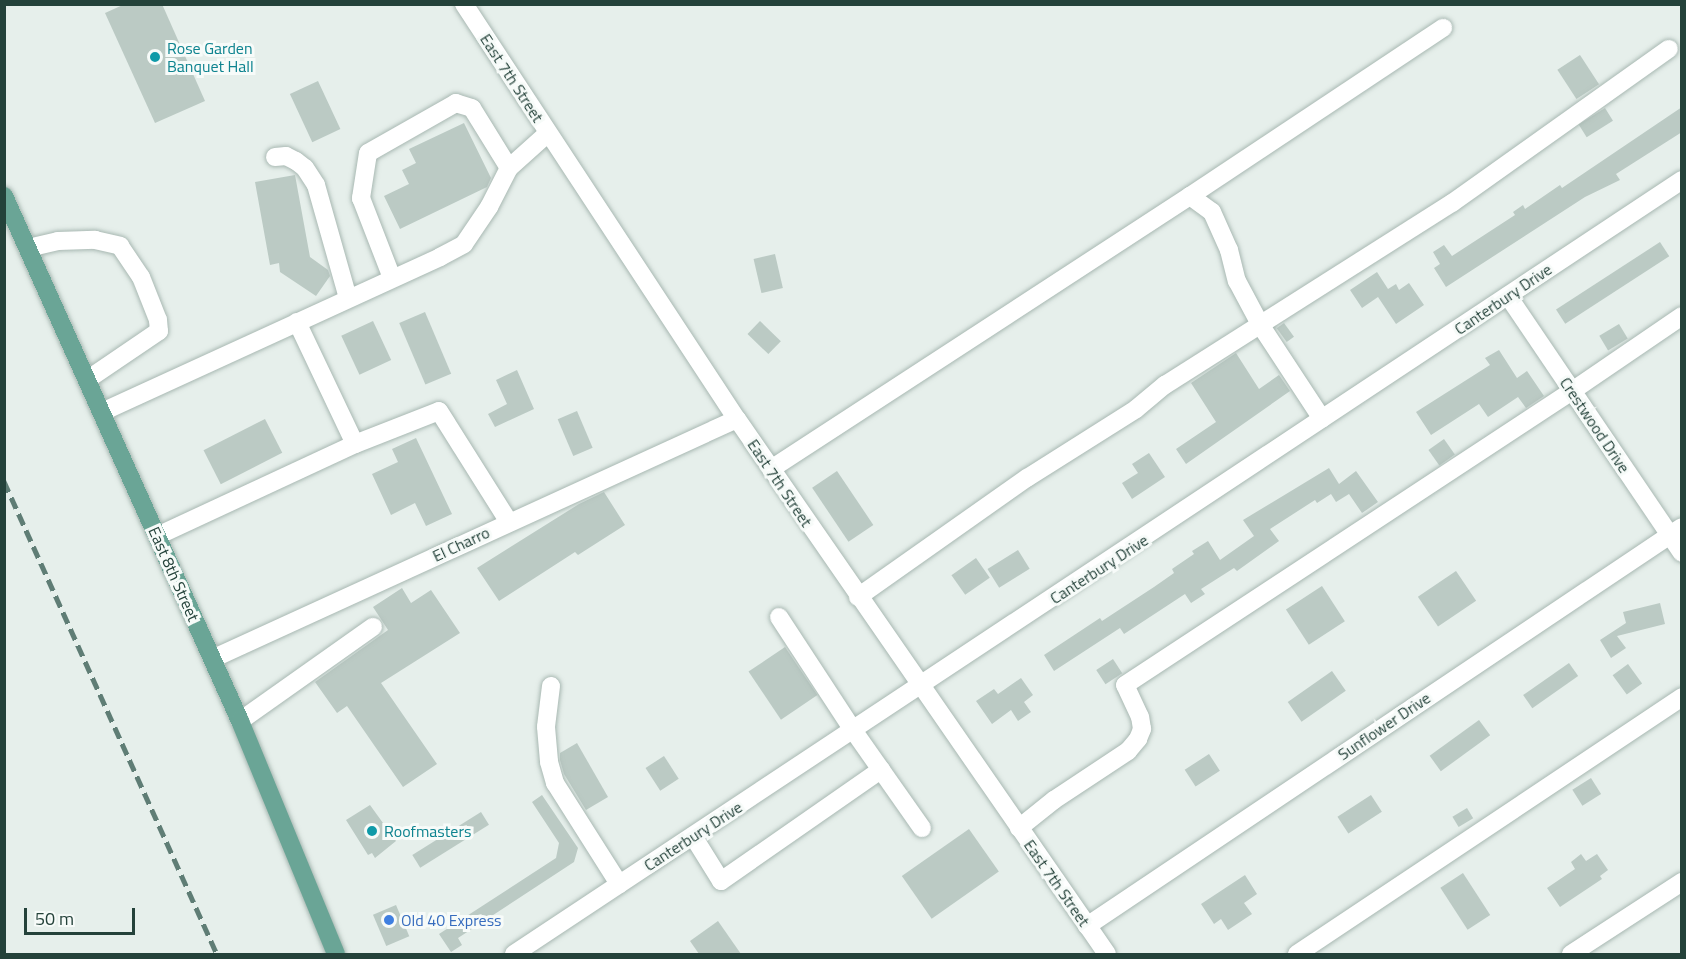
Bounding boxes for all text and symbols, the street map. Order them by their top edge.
street label: East 7th Street [476,30,548,126]
place label: Rose Garden Banquet Hall [167,38,254,76]
marker: Rose Garden Banquet Hall [148,50,162,64]
street label: Canterbury Drive [1451,259,1555,339]
street label: Crestwood Drive [1556,374,1634,476]
street label: East 7th Street [744,436,816,530]
street label: El Charro [429,522,493,566]
street label: East 8th Street [145,524,203,624]
street label: Canterbury Drive [1046,530,1152,608]
street label: Sunflower Drive [1334,688,1434,764]
street label: Canterbury Drive [640,797,746,875]
place label: Roofmasters [384,821,471,841]
marker: Roofmasters [365,824,379,838]
street label: East 7th Street [1020,836,1094,930]
scale bar [27,896,138,934]
text: 50 m [35,905,74,932]
place label: Old 40 Express [401,910,502,930]
marker: Old 40 Express [382,913,396,927]

